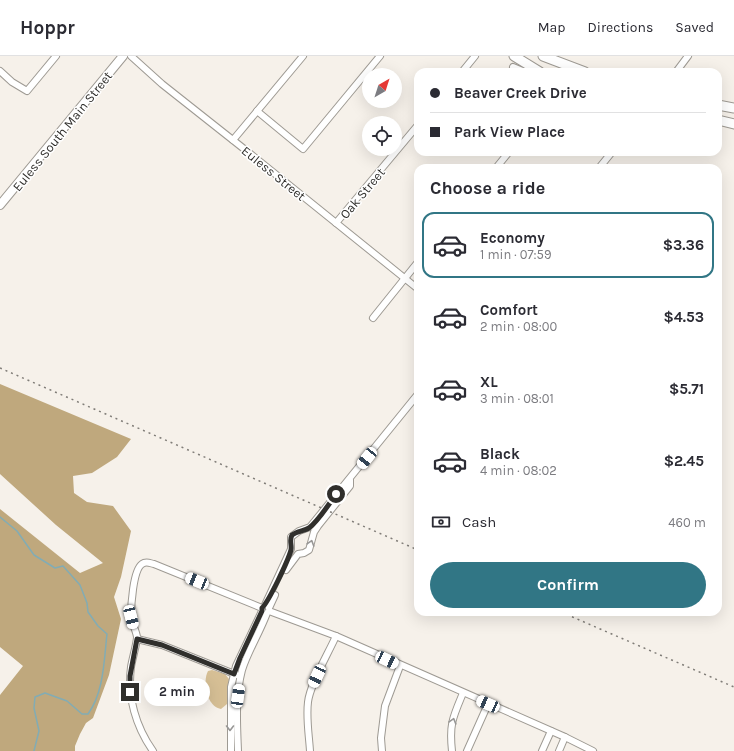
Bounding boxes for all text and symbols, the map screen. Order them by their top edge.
text: Hoppr [20,17,75,39]
text: Map [538,19,566,36]
text: Directions [588,19,653,36]
text: Saved [675,19,714,36]
street label: Euless South Main Street [9,68,115,194]
north arrow [362,68,402,108]
map controls [362,68,402,156]
text: Beaver Creek Drive [454,84,587,102]
button: locate [362,116,402,156]
text: Park View Place [454,123,565,141]
street label: Euless Street [239,143,309,204]
street label: Oak Street [337,165,388,222]
text: Choose a ride [430,177,545,199]
icon: car [432,227,468,263]
text: Economy [480,229,545,247]
text: $3.36 [663,236,704,254]
text: 1 min · 07:59 [480,247,551,262]
icon: car [432,299,468,335]
text: Comfort [480,301,538,319]
text: $4.53 [663,308,704,326]
text: 2 min · 08:00 [480,319,557,334]
icon: car [432,371,468,407]
text: XL [480,373,498,391]
text: $5.71 [669,380,704,398]
text: 3 min · 08:01 [480,391,554,406]
icon: car [432,443,468,479]
car [355,445,379,471]
text: Black [480,445,520,463]
text: $2.45 [664,452,704,470]
text: 4 min · 08:02 [480,463,557,478]
route start [327,485,345,503]
icon: cash [430,511,452,533]
text: Cash [462,513,496,531]
text: 460 m [668,515,706,530]
one-way arrow [306,540,315,547]
button: Confirm [430,562,706,608]
car [184,571,210,591]
car [122,604,140,630]
car [374,649,400,671]
car [306,663,328,689]
callout: 2 min [144,678,210,706]
route end [121,683,139,701]
car [230,683,246,709]
text: 2 min [159,684,195,699]
car [475,694,501,714]
one-way arrow [448,718,456,725]
one-way arrow [226,725,234,731]

